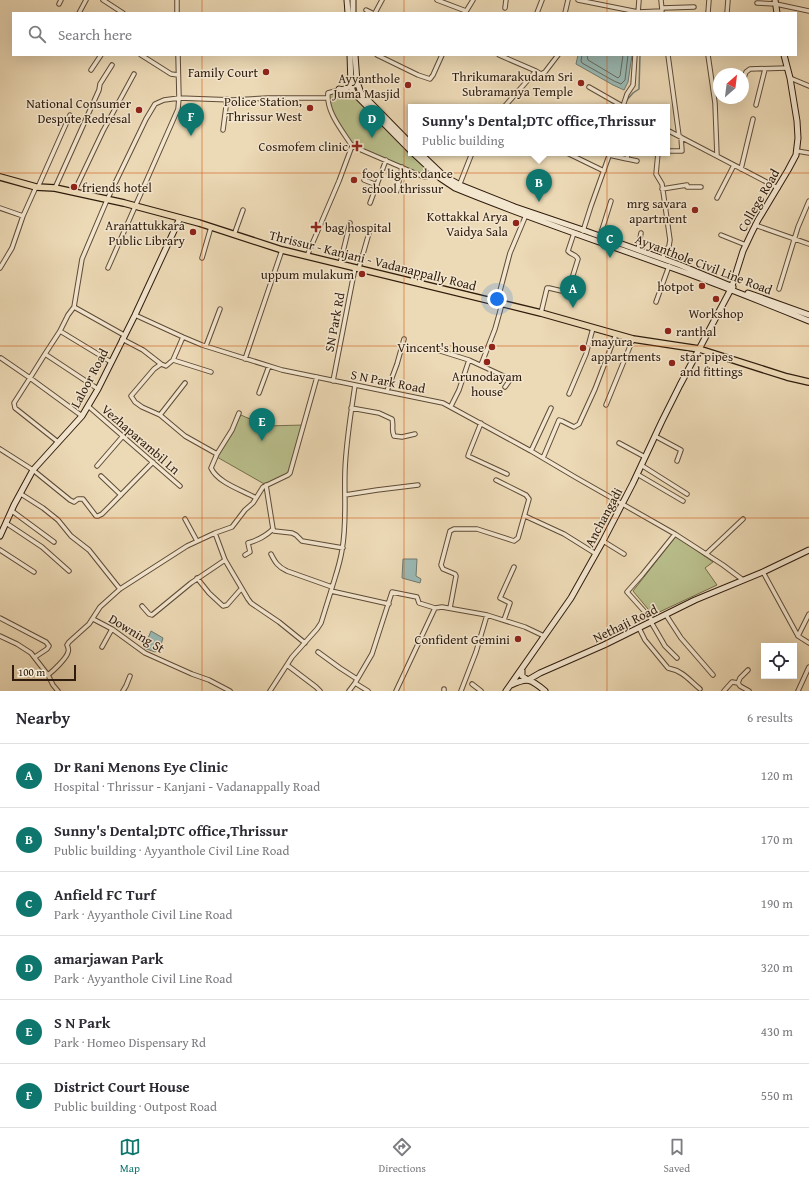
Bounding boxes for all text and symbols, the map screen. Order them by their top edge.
search box [12,12,797,56]
icon: search [26,23,48,45]
text: Search here [58,24,132,45]
place label: Family Court [188,63,258,82]
marker: Family Court [261,67,271,77]
place label: Thrikumarakudam Sri Subramanya Temple [452,67,573,101]
north arrow [713,68,749,104]
place label: Ayyanthole Juma Masjid [331,69,400,103]
marker: Thrikumarakudam Sri Subramanya Temple [576,78,586,88]
marker: Ayyanthole Juma Masjid [403,80,413,90]
place label: Police Station, Thrissur West [224,92,302,126]
place label: National Consumer Despute Redresal [26,94,132,128]
pin: F [178,103,204,136]
marker: Police Station, Thrissur West [305,103,315,113]
popup [408,104,670,156]
marker: National Consumer Despute Redresal [134,105,144,115]
pin: D [359,105,385,138]
text: Sunny's Dental;DTC office,Thrissur [422,110,656,131]
text: Public building [422,131,504,150]
place label: Cosmofem clinic [259,137,348,156]
marker: Cosmofem clinic [351,140,363,152]
place label: foot lights dance school thrissur [362,164,453,198]
street label: College Road [733,165,784,235]
pin: B [526,169,552,202]
marker: foot lights dance school thrissur [349,175,359,185]
place label: friends hotel [82,178,152,197]
marker: friends hotel [69,182,79,192]
place label: mrg savara apartment [627,194,688,228]
marker: mrg savara apartment [690,205,700,215]
place label: Kottakkal Arya Vaidya Sala [427,207,509,241]
place label: Aranattukkara Public Library [105,216,186,250]
place label: bag hospital [325,218,392,237]
marker: Kottakkal Arya Vaidya Sala [511,218,521,228]
marker: bag hospital [310,221,322,233]
pin: C [597,225,623,258]
street label: Thrissur - Kanjani - Vadanappally Road [267,226,478,295]
marker: Aranattukkara Public Library [188,227,198,237]
street label: Ayyanthole Civil Line Road [633,230,775,299]
place label: uppum mulakum [261,265,354,284]
marker: uppum mulakum [357,269,367,279]
pin: A [560,275,586,308]
place label: hotpot [657,277,694,296]
marker: hotpot [697,281,707,291]
your location [487,289,507,309]
street label: SN Park Rd [319,291,350,353]
marker: Workshop [711,294,721,304]
place label: Workshop [688,304,744,323]
place label: ranthal [676,322,717,341]
marker: ranthal [663,326,673,336]
place label: mayura appartments [591,332,661,366]
place label: Vincent's house [397,338,484,357]
marker: Vincent's house [487,342,497,352]
marker: mayura appartments [578,343,588,353]
street label: Laloor Road [66,345,113,411]
place label: star pipes and fittings [680,347,743,381]
marker: Arunodayam house [482,357,492,367]
marker: star pipes and fittings [667,358,677,368]
street label: S N Park Road [349,365,427,398]
place label: Arunodayam house [452,367,523,401]
street label: Vezhaparambil Ln [97,400,185,479]
pin: E [249,408,275,441]
street label: Anchangadi [580,484,627,550]
street label: Nethaji Road [590,600,661,647]
street label: Downing St [105,609,169,658]
place label: Confident Gemini [414,630,510,649]
marker: Confident Gemini [513,634,523,644]
map controls [761,643,797,679]
button: locate [761,643,797,679]
scale bar [12,663,76,682]
text: 100 m [18,664,45,680]
text: Nearby [16,705,70,730]
text: 6 results [747,708,793,727]
text: Dr Rani Menons Eye Clinic [54,756,228,777]
text: A [25,766,33,785]
text: 120 m [761,766,793,785]
text: Hospital · Thrissur - Kanjani - Vadanappally Road [54,777,320,796]
text: Sunny's Dental;DTC office,Thrissur [54,820,288,841]
text: B [25,830,33,849]
text: 170 m [761,830,793,849]
text: Public building · Ayyanthole Civil Line Road [54,841,289,860]
text: Anfield FC Turf [54,884,155,905]
text: C [25,894,33,913]
text: 190 m [761,894,793,913]
text: Park · Ayyanthole Civil Line Road [54,905,232,924]
text: amarjawan Park [54,948,163,969]
text: D [25,958,33,977]
text: 320 m [761,958,793,977]
text: Park · Ayyanthole Civil Line Road [54,969,232,988]
text: S N Park [54,1012,110,1033]
text: E [26,1022,32,1041]
text: 430 m [761,1022,793,1041]
text: Park · Homeo Dispensary Rd [54,1033,206,1052]
text: District Court House [54,1076,190,1097]
text: F [26,1086,32,1105]
text: 550 m [761,1086,793,1105]
text: Public building · Outpost Road [54,1097,217,1116]
tab: Map [119,1136,141,1176]
tab: Directions [379,1136,426,1176]
tab: Saved [663,1136,690,1176]

